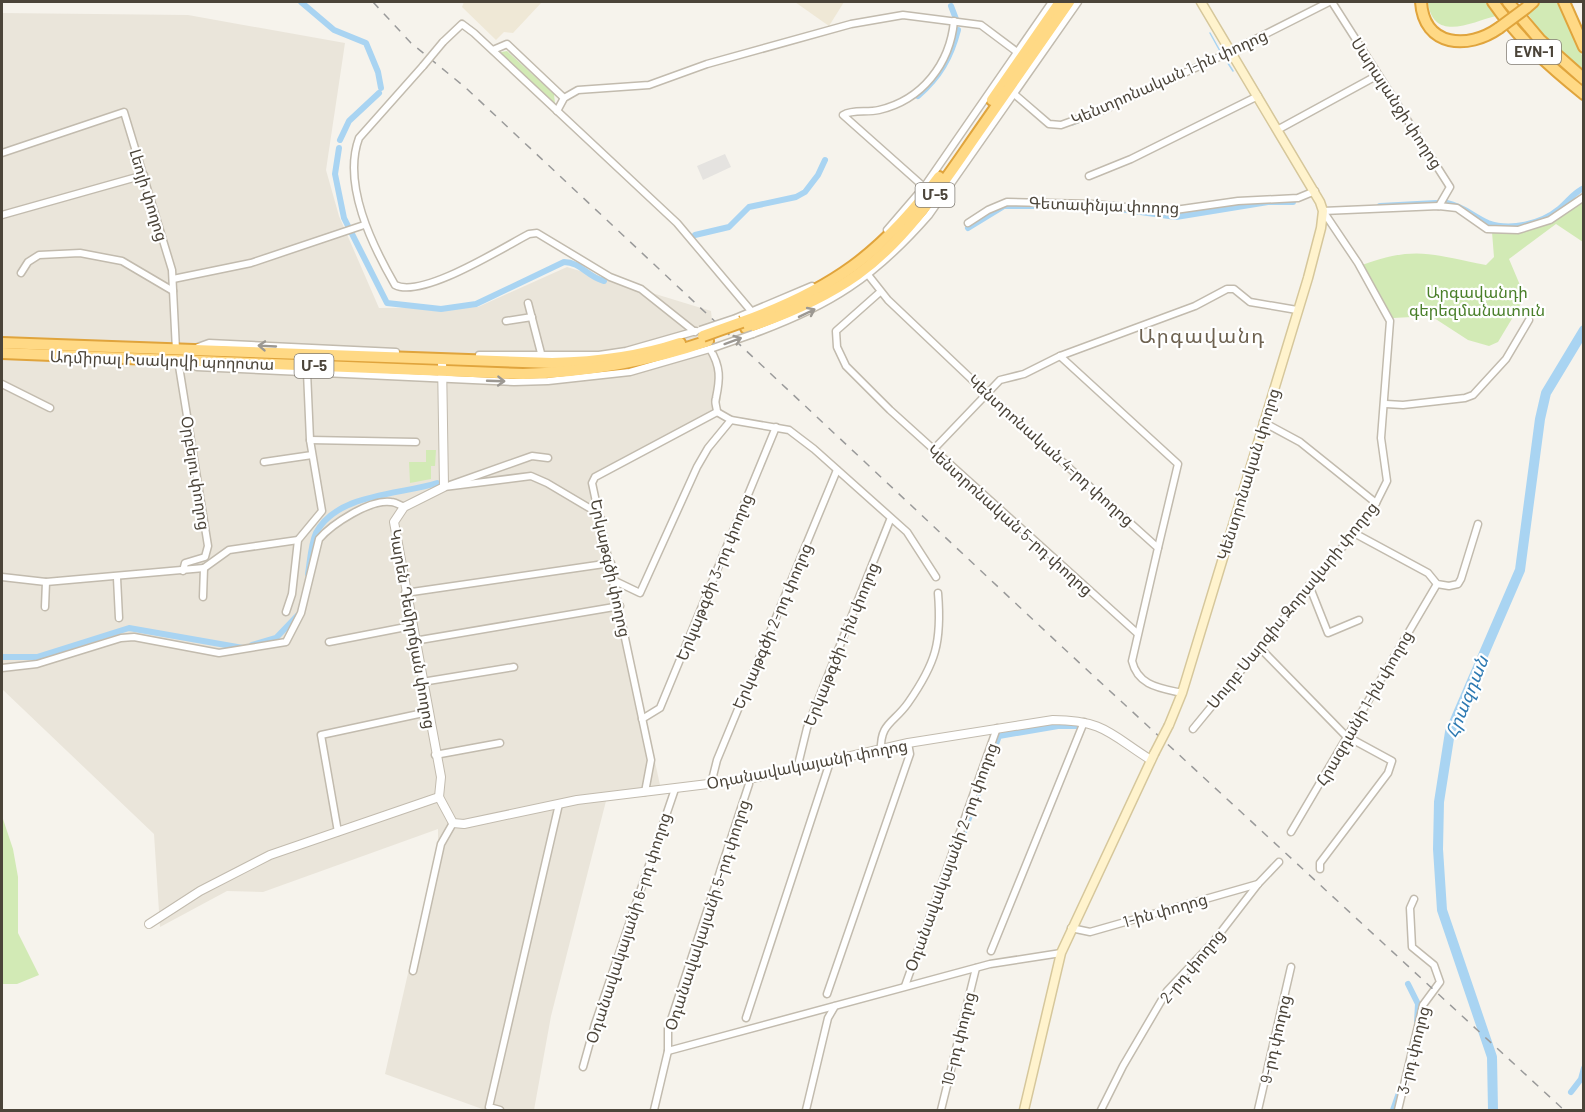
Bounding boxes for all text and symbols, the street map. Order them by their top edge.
street label: Կենտրոնական 1-ին փողոց [1068,25,1270,129]
street label: Սարալանջի փողոց [1347,33,1447,173]
road number: EVN-1 [1507,40,1561,64]
street label: Լեոյի փողոց [125,146,173,244]
road number: Մ-5 [916,183,954,207]
street label: Գետափնյա փողոց [1028,192,1180,218]
park label: Արգավանդի գերեզմանատուն [1409,282,1545,320]
one-way arrow [798,307,816,319]
district label: Արգավանդ [1139,323,1265,348]
one-way arrow [723,335,742,346]
one-way arrow [257,341,277,352]
street label: Ադմիրալ Իսակովի պողոտա [49,346,275,374]
road number: Մ-5 [294,354,334,378]
street label: Կենտրոնական 4-րդ փողոց [964,370,1138,530]
one-way arrow [485,376,505,387]
street label: Կենտրոնական փողոց [1212,386,1284,562]
street label: Օրբելու փողոց [177,414,215,532]
street label: Կենտրոնական 5-րդ փողոց [923,440,1097,600]
street label: Երկաթգծի 3-րդ փողոց [671,491,757,663]
street label: Երկաթգծի փողոց [587,497,635,639]
street label: Սուրբ Սարգիս Զորավարի փողոց [1202,497,1382,713]
street label: Կարեն Դեմիրճյան փողոց [386,528,440,730]
street label: Երկաթգծի 2-րդ փողոց [728,540,816,712]
street label: Երկաթգծի 1-ին փողոց [799,559,883,729]
street label: Հրազդանի 1-ին փողոց [1311,627,1417,789]
water label: Հրազդան [1440,651,1494,741]
street label: Օդանավակայանի փողոց [705,735,909,793]
street label: Օդանավակայանի 2-րդ փողոց [900,740,1002,974]
street label: Օդանավակայանի 5-րդ փողոց [660,797,754,1033]
street label: Օդանավակայանի 6-րդ փողոց [581,810,675,1046]
street label: 1-ին փողոց [1120,888,1210,932]
street label: 2-րդ փողոց [1155,925,1229,1007]
street label: 10-րդ փողոց [937,990,979,1088]
street label: 9-րդ փողոց [1255,993,1295,1085]
street label: 3-րդ փողոց [1392,1004,1434,1096]

